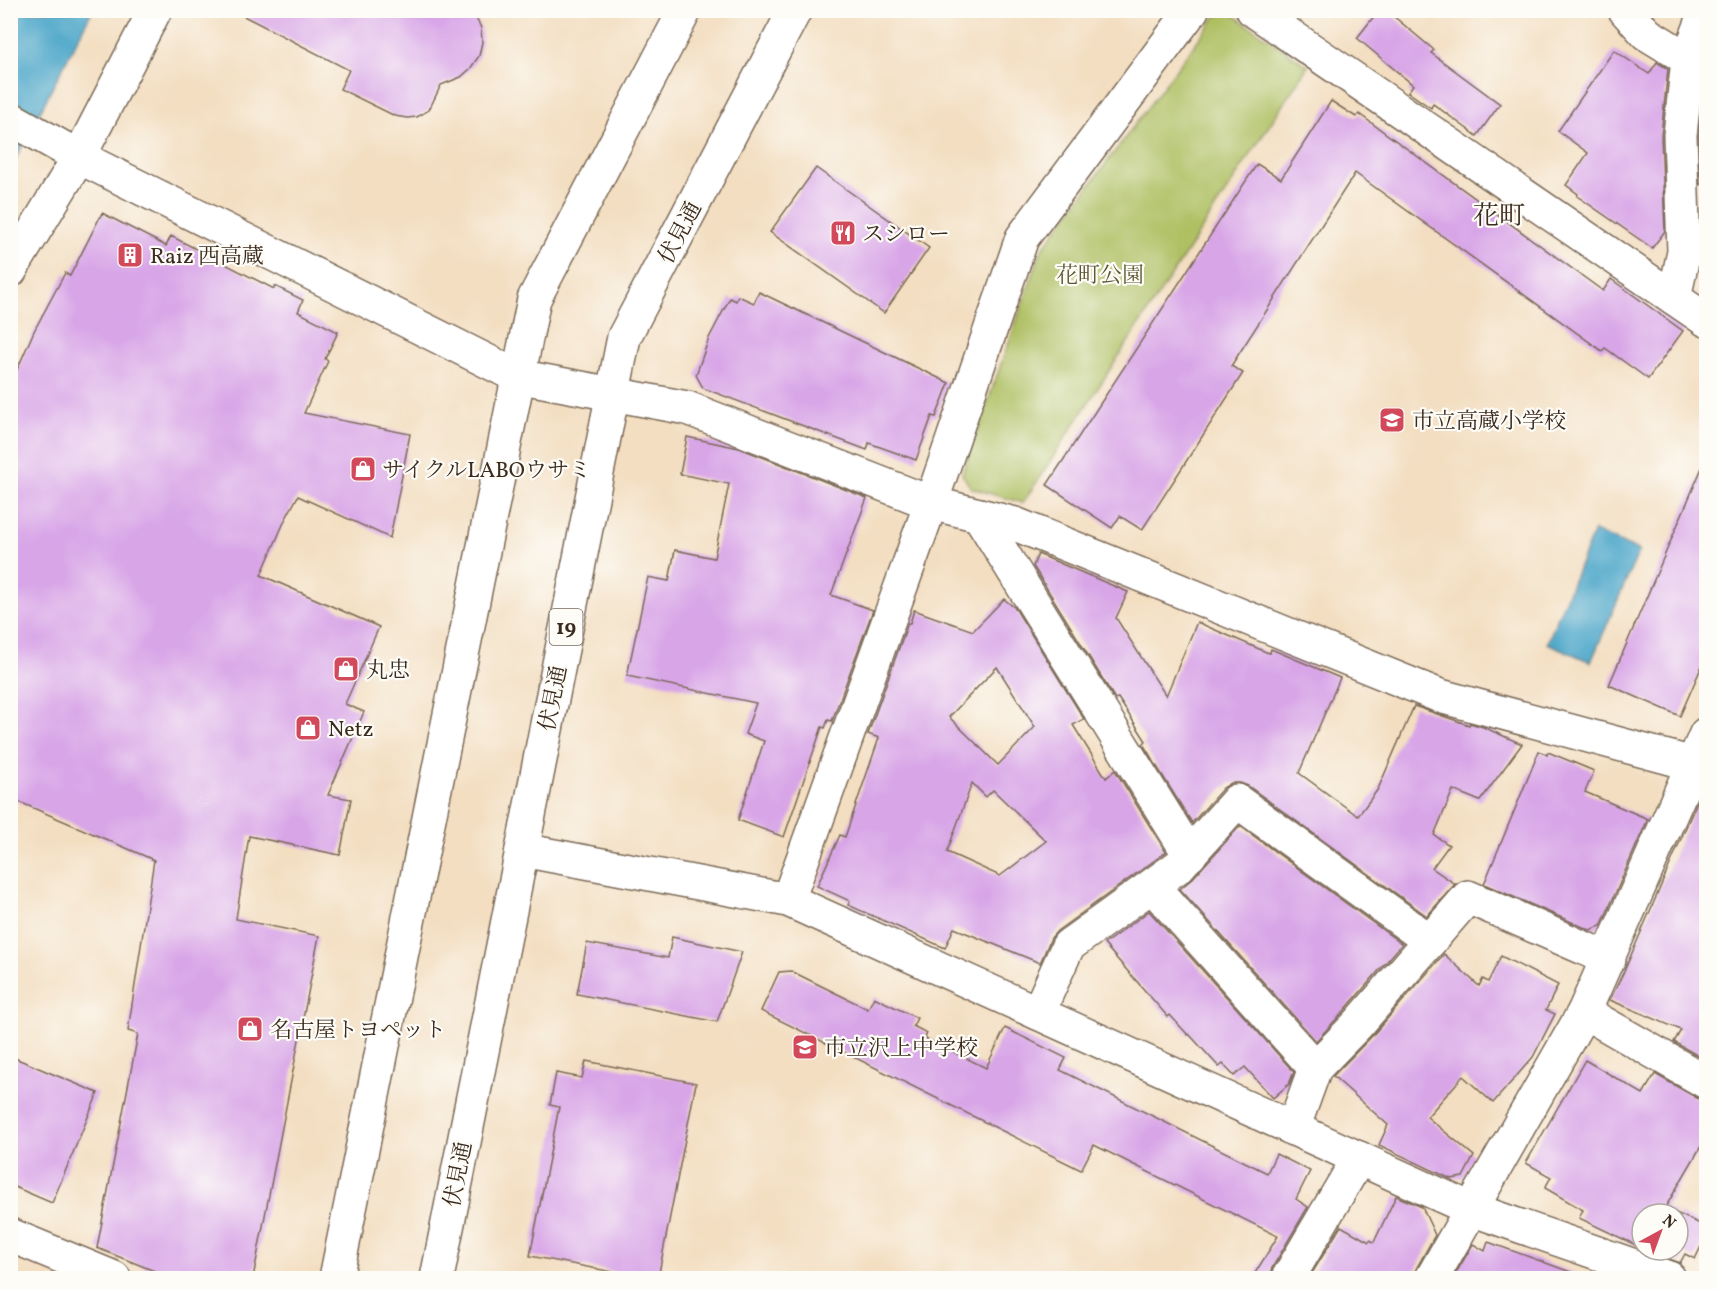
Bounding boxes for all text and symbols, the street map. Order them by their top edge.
street label: 伏見通 [652,197,710,270]
district label: 花町 [1473,199,1525,235]
restaurant icon: スシロー [828,218,858,248]
place label: スシロー [862,220,950,251]
building icon: Raiz 西高蔵 [115,240,145,270]
place label: Raiz 西高蔵 [150,242,264,273]
park label: 花町公園 [1056,261,1144,292]
school or university icon: 市立高蔵小学校 [1377,405,1407,435]
place label: 市立高蔵小学校 [1412,407,1566,438]
shop icon: サイクルLABOウサミ [348,454,378,484]
place label: サイクルLABOウサミ [382,456,591,487]
road number: 19 [550,609,582,645]
shop icon: 丸忠 [331,654,361,684]
place label: 丸忠 [366,656,410,687]
street label: 伏見通 [533,663,576,734]
shop icon: Netz [293,713,323,743]
place label: Netz [328,715,374,746]
shop icon: 名古屋トヨペット [235,1014,265,1044]
place label: 名古屋トヨペット [270,1016,446,1047]
school or university icon: 市立沢上中学校 [790,1032,820,1062]
place label: 市立沢上中学校 [824,1034,978,1065]
street label: 伏見通 [438,1139,481,1210]
north arrow [1630,1202,1690,1262]
text: N [1657,1210,1680,1235]

